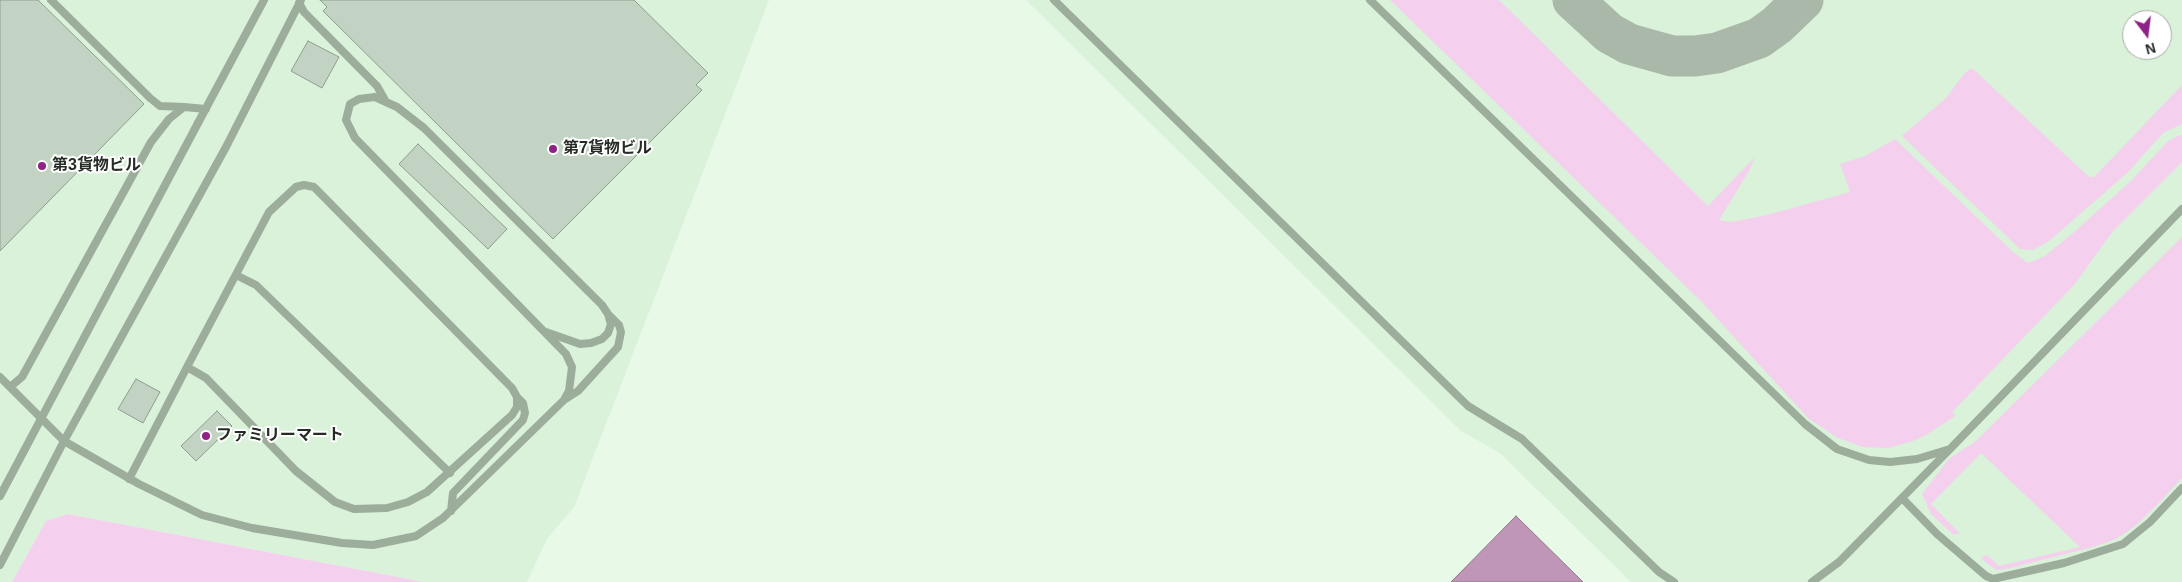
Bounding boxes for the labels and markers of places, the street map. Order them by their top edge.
place label: 第7貨物ビル [563,139,652,159]
marker: 第7貨物ビル [547,143,559,155]
place label: 第3貨物ビル [52,156,141,176]
marker: 第3貨物ビル [36,160,48,172]
place label: ファミリーマート [216,426,344,446]
marker: ファミリーマート [200,430,212,442]

